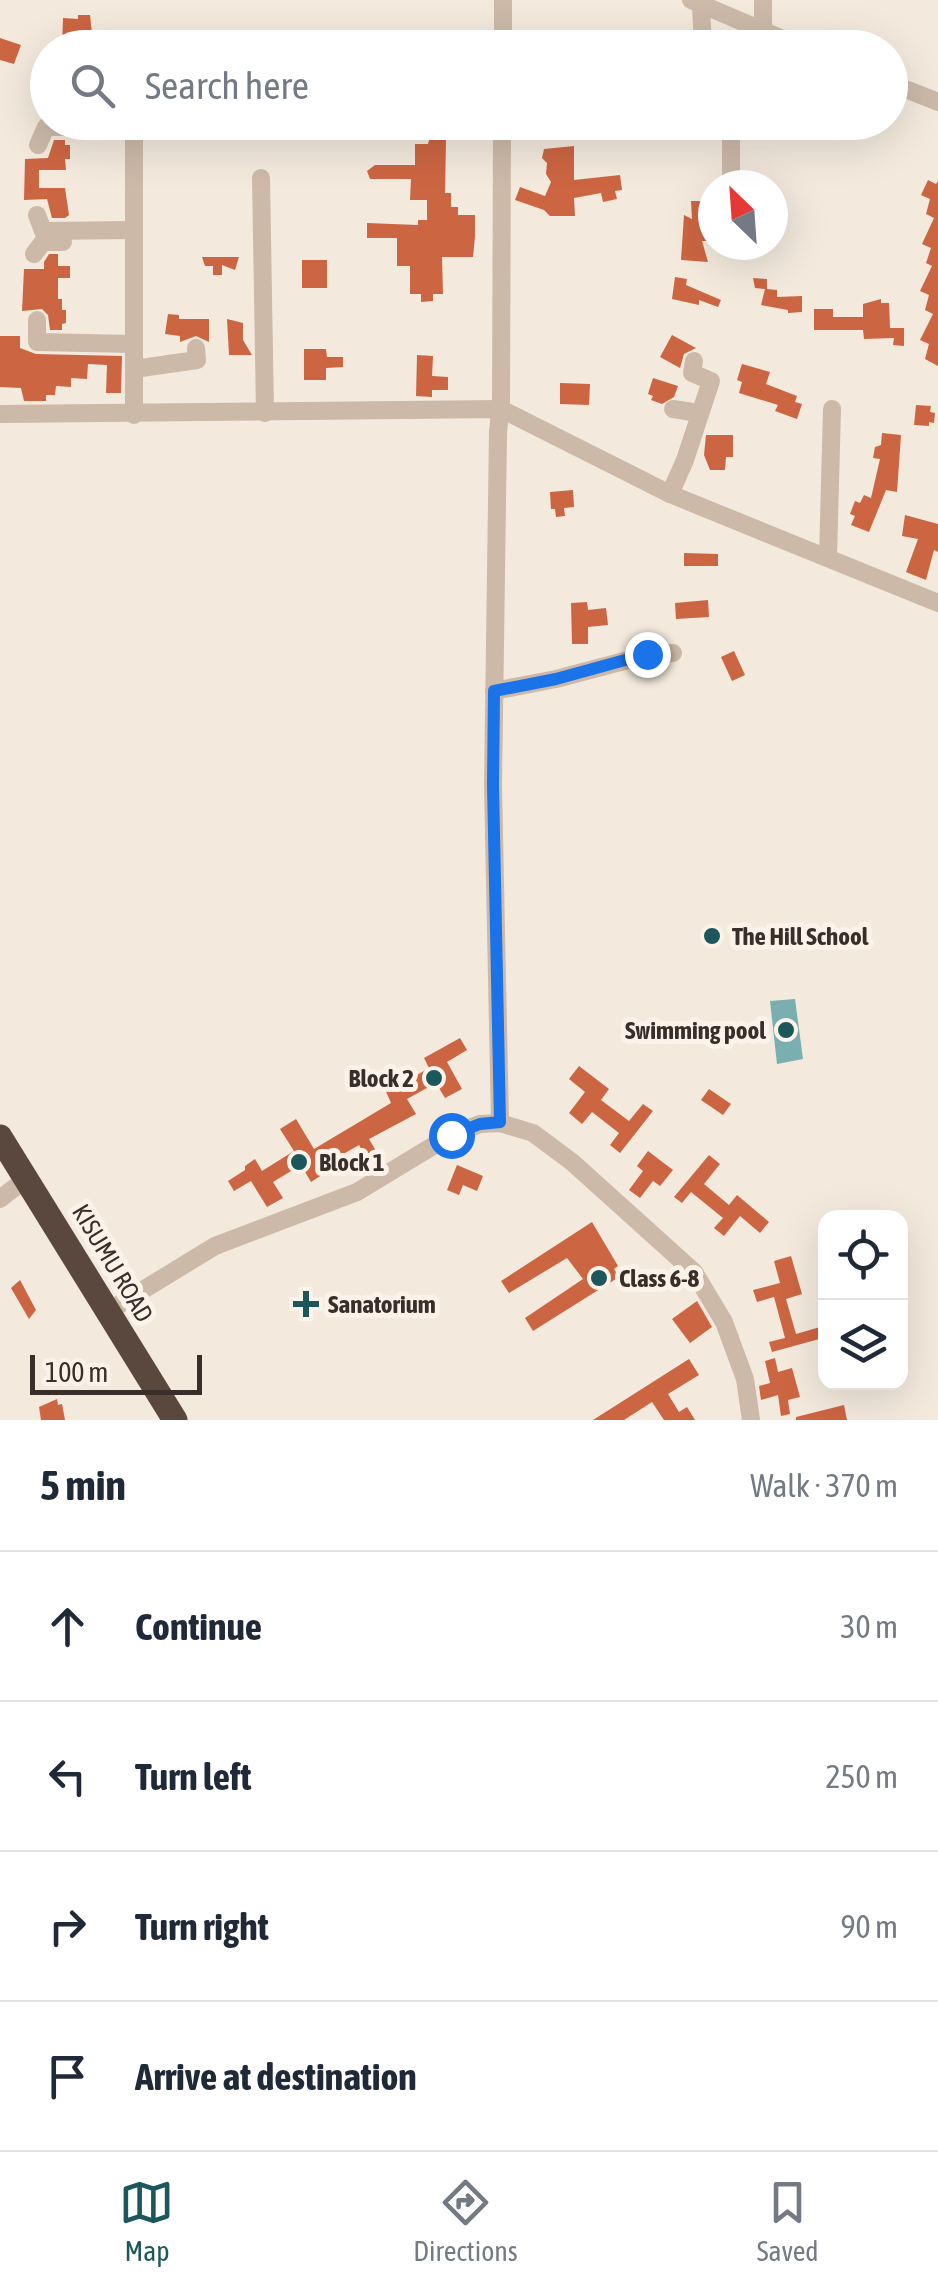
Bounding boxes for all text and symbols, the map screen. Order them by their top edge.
search box [30,30,908,140]
icon: search [65,58,120,113]
text: Search here [145,64,309,107]
north arrow [698,170,788,260]
route end [625,632,671,678]
place label: The Hill School [732,922,869,950]
marker: The Hill School [701,925,723,947]
place label: Swimming pool [625,1016,766,1044]
marker: Swimming pool [775,1019,797,1041]
place label: Block 2 [349,1064,414,1092]
marker: Block 2 [423,1067,445,1089]
route start [429,1113,475,1159]
place label: Block 1 [319,1148,384,1176]
marker: Block 1 [288,1151,310,1173]
street label: KISUMU ROAD [67,1199,159,1327]
map controls [818,1210,908,1390]
button: locate [818,1210,908,1300]
place label: Class 6-8 [619,1264,700,1292]
marker: Class 6-8 [588,1267,610,1289]
place label: Sanatorium [328,1290,436,1318]
marker: Sanatorium [293,1291,319,1317]
button: layers [818,1300,908,1390]
scale bar [30,1350,202,1394]
text: 100 m [45,1356,108,1388]
text: 5 min [40,1461,126,1509]
text: Walk · 370 m [750,1467,898,1504]
icon: ahead [40,1599,95,1654]
text: Continue [135,1605,262,1648]
text: 30 m [840,1608,898,1645]
icon: left [40,1749,95,1804]
text: Turn left [135,1755,251,1798]
text: 250 m [825,1758,898,1795]
icon: right [40,1899,95,1954]
text: Turn right [135,1905,269,1948]
text: 90 m [840,1908,898,1945]
icon: arrive [40,2049,95,2104]
text: Arrive at destination [135,2055,417,2098]
tab: Map [119,2175,174,2267]
tab: Directions [413,2175,518,2267]
tab: Saved [757,2175,819,2267]

